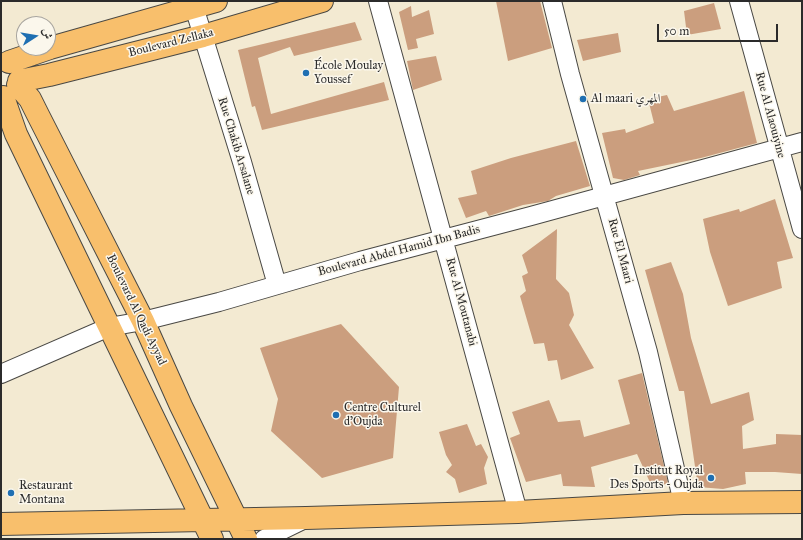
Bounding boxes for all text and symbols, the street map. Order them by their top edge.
north arrow [16,16,56,56]
scale bar [659,16,780,42]
text: 50 m [664,24,689,38]
street label: Boulevard Zellaka [127,25,215,61]
text: ش [40,27,55,40]
place label: École Moulay Youssef [314,59,383,87]
marker: École Moulay Youssef [301,68,311,78]
street label: Rue Al Alaouiyine [752,70,788,160]
place label: Al maari المهري [591,92,660,106]
marker: Al maari المهري [578,94,588,104]
street label: Rue Chakib Arsalane [214,95,258,197]
street label: Rue El Maari [604,217,636,285]
street label: Boulevard Abdel Hamid Ibn Badis [316,222,482,280]
street label: Boulevard Al Qadi Ayyad [103,252,169,368]
street label: Rue Al Moutanabi [442,256,480,348]
place label: Centre Culturel d'Oujda [344,401,421,429]
marker: Centre Culturel d'Oujda [331,410,341,420]
place label: Institut Royal Des Sports - Oujda [610,464,703,492]
marker: Institut Royal Des Sports - Oujda [706,473,716,483]
place label: Restaurant Montana [19,479,73,507]
marker: Restaurant Montana [6,488,16,498]

